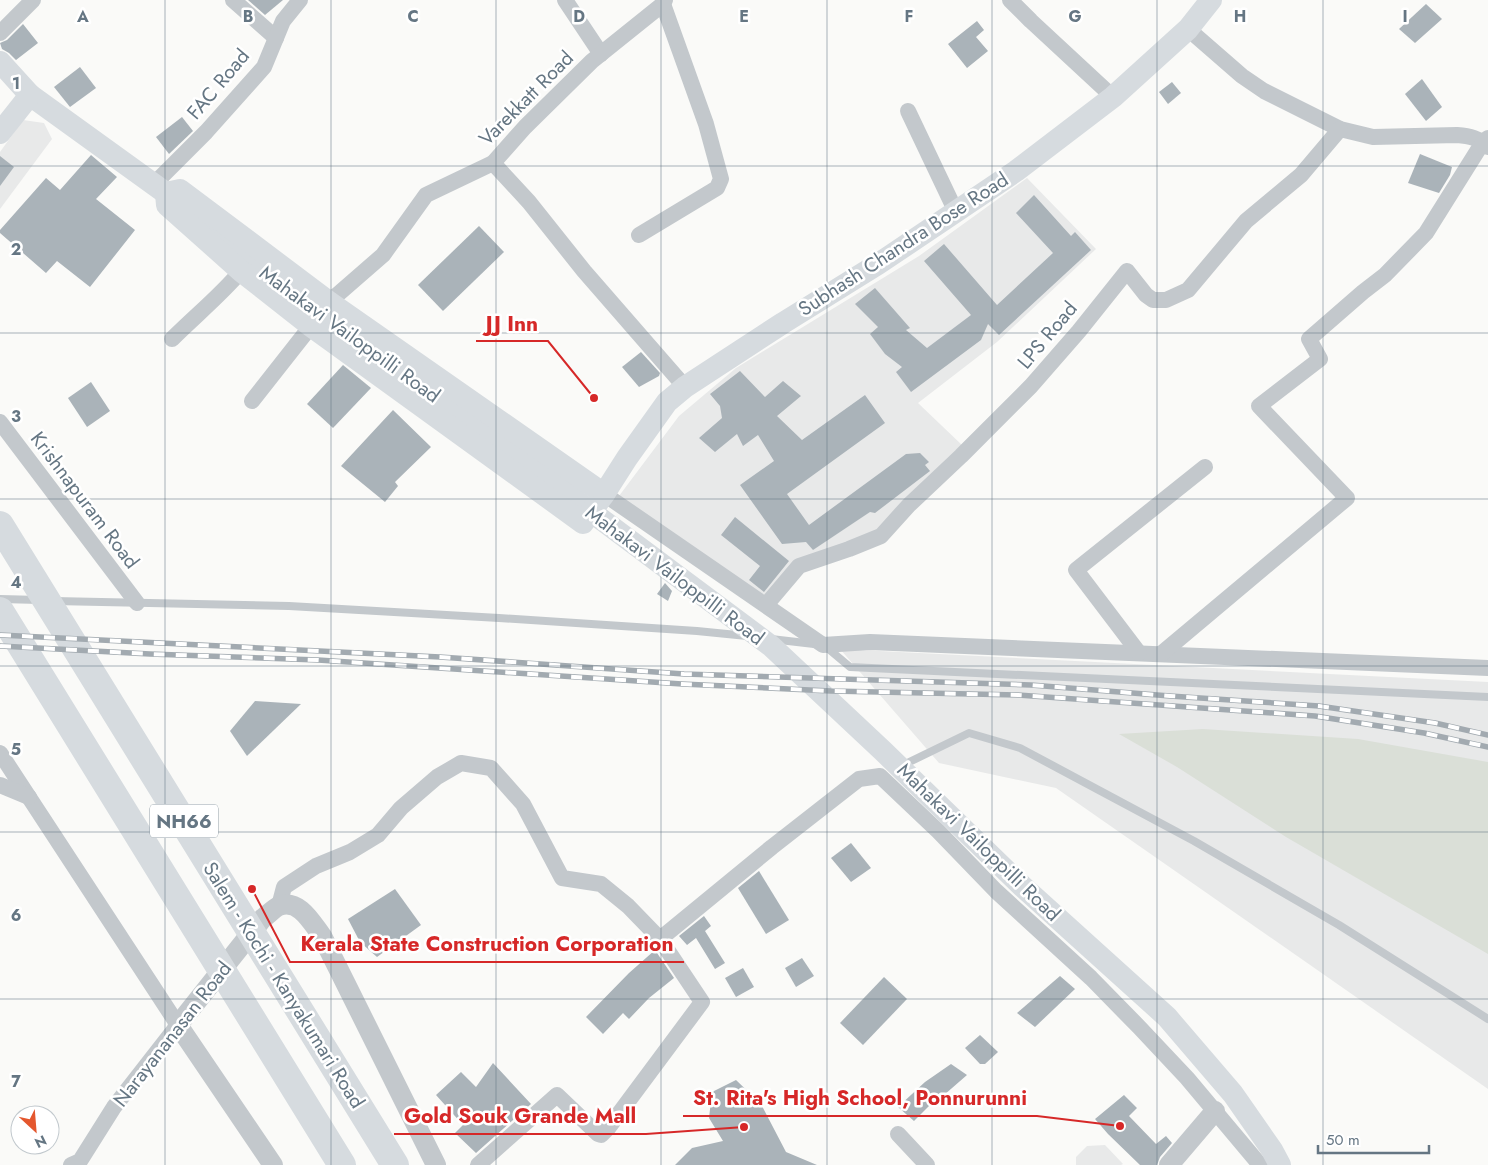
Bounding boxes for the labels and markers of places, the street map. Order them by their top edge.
callout: JJ Inn [476,305,548,341]
callout: Kerala State Construction Corporation [290,926,684,962]
callout: St. Rita's High School, Ponnurunni [683,1080,1037,1116]
callout: Gold Souk Grande Mall [394,1098,646,1134]

